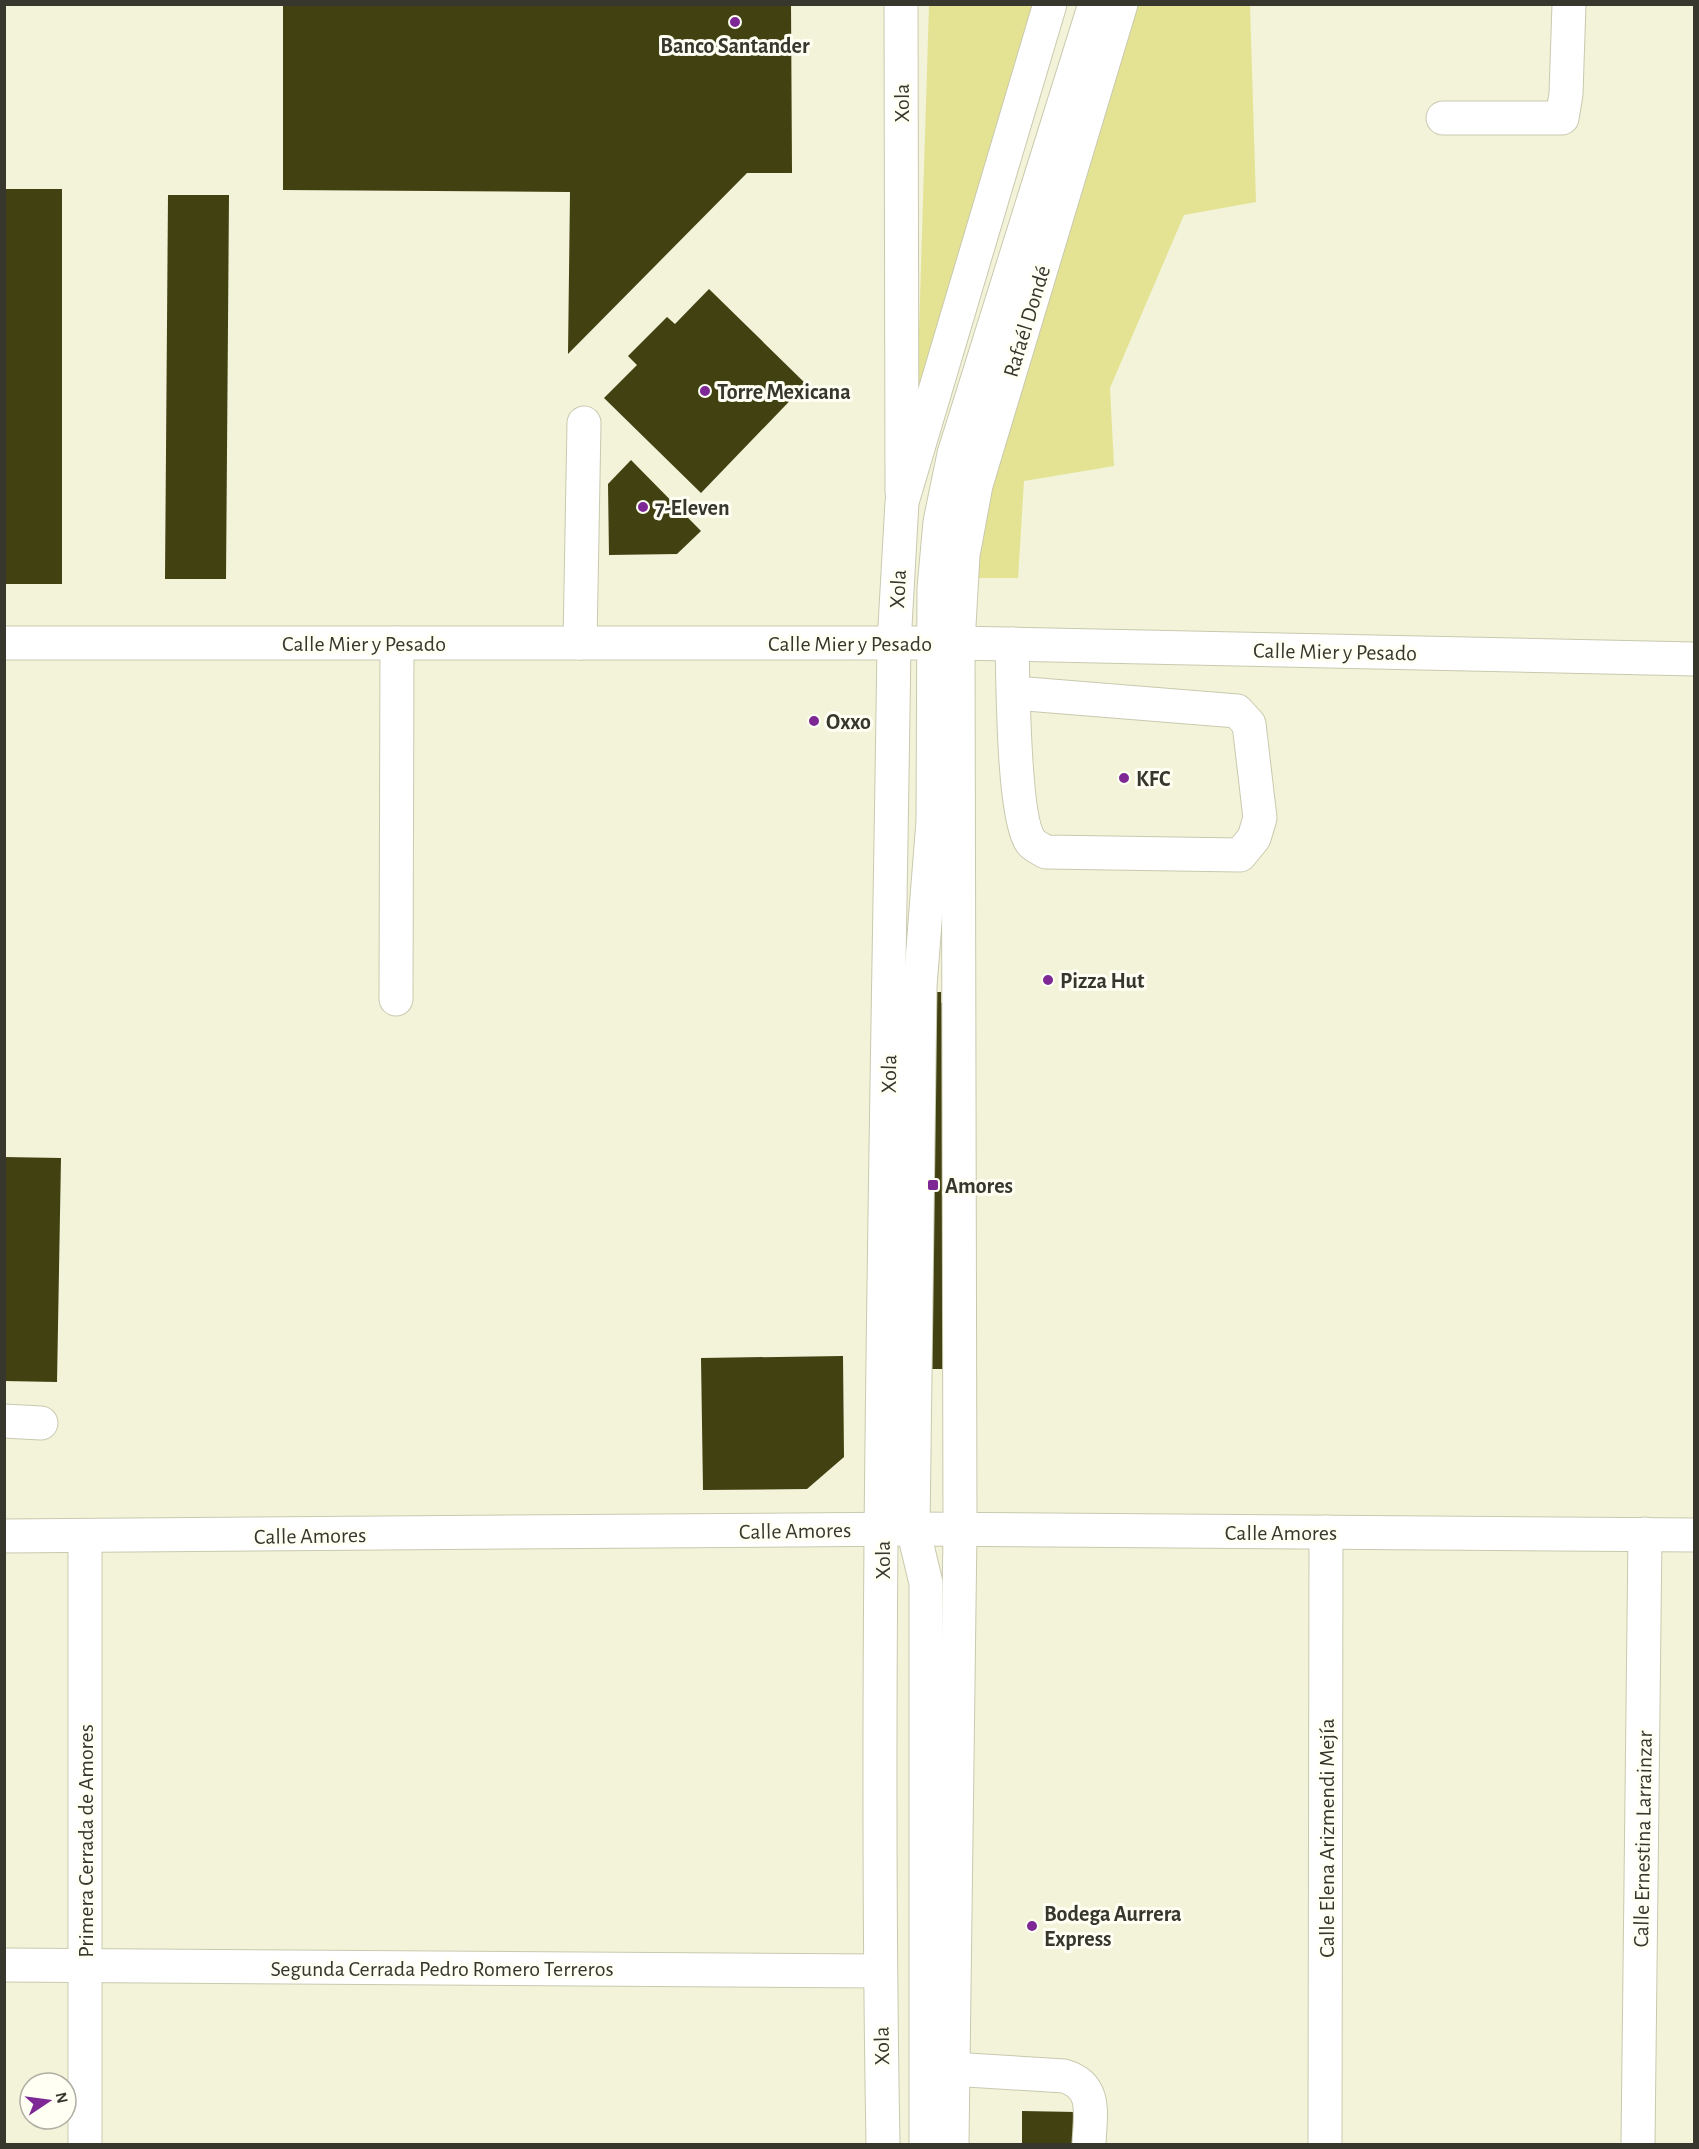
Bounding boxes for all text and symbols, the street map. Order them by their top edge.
marker: Banco Santander [728,15,742,29]
place label: Banco Santander [660,35,810,57]
street label: Xola [891,84,913,122]
street label: Rafaél Dondé [1000,263,1054,380]
place label: Torre Mexicana [717,381,851,403]
marker: Torre Mexicana [698,384,712,398]
place label: 7-Eleven [655,497,730,519]
marker: 7-Eleven [636,500,650,514]
street label: Xola [886,569,910,609]
street label: Calle Mier y Pesado [282,633,446,655]
street label: Calle Mier y Pesado [768,633,932,655]
street label: Calle Mier y Pesado [1253,640,1417,664]
place label: Oxxo [826,711,871,733]
marker: Oxxo [807,714,821,728]
place label: KFC [1136,768,1171,790]
marker: KFC [1117,771,1131,785]
place label: Pizza Hut [1060,970,1145,992]
marker: Pizza Hut [1041,973,1055,987]
street label: Xola [878,1054,900,1094]
place label: Amores [945,1175,1013,1197]
marker: Amores [926,1178,940,1192]
street label: Calle Amores [739,1519,851,1543]
street label: Calle Amores [1225,1522,1337,1544]
street label: Calle Amores [254,1524,366,1548]
street label: Xola [872,1541,894,1579]
street label: Calle Elena Arizmendi Mejía [1316,1718,1338,1958]
street label: Primera Cerrada de Amores [75,1724,97,1958]
street label: Calle Ernestina Larrainzar [1630,1730,1656,1948]
place label: Bodega Aurrera Express [1044,1903,1182,1950]
marker: Bodega Aurrera Express [1025,1919,1039,1933]
street label: Segunda Cerrada Pedro Romero Terreros [270,1958,614,1980]
street label: Xola [871,2026,893,2066]
north arrow [18,2071,78,2131]
text: N [53,2091,71,2105]

